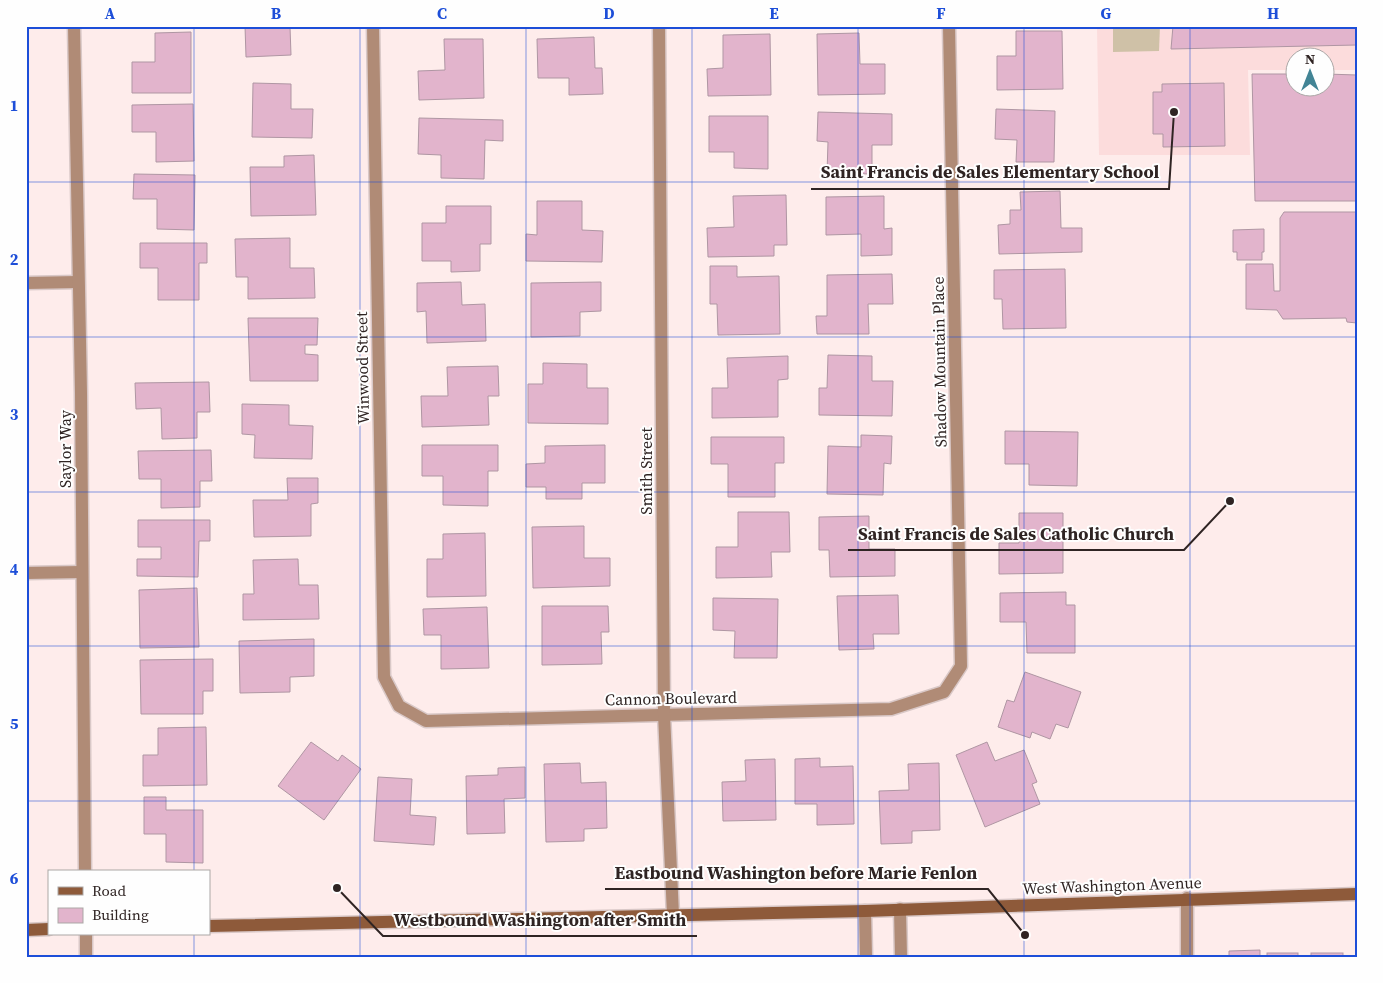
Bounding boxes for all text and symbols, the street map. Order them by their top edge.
text: A [105,2,116,24]
text: B [271,2,282,24]
text: C [437,2,447,24]
text: D [603,2,615,24]
text: E [769,2,779,24]
text: F [936,2,946,24]
text: G [1101,2,1112,24]
text: H [1267,2,1279,24]
north arrow [1286,48,1336,98]
text: N [1305,49,1315,69]
text: 1 [10,94,18,116]
callout: Saint Francis de Sales Elementary School [811,156,1169,189]
text: Saint Francis de Sales Elementary School [821,159,1160,184]
text: 2 [10,248,19,270]
street label: Shadow Mountain Place [927,276,951,448]
street label: Winwood Street [350,311,374,425]
text: 3 [10,403,19,425]
street label: Saylor Way [54,409,76,488]
street label: Smith Street [635,427,657,515]
callout: Saint Francis de Sales Catholic Church [848,517,1184,550]
text: Saint Francis de Sales Catholic Church [858,521,1174,546]
text: 4 [10,558,19,580]
street label: Cannon Boulevard [605,686,737,710]
text: 5 [10,712,19,734]
callout: Eastbound Washington before Marie Fenlon [605,856,988,889]
text: Eastbound Washington before Marie Fenlon [615,860,977,885]
text: 6 [10,867,19,889]
legend [48,870,210,936]
street label: West Washington Avenue [1022,871,1202,899]
text: Road [92,880,126,901]
callout: Westbound Washington after Smith [383,903,697,936]
text: Building [92,904,149,925]
text: Westbound Washington after Smith [394,907,686,932]

